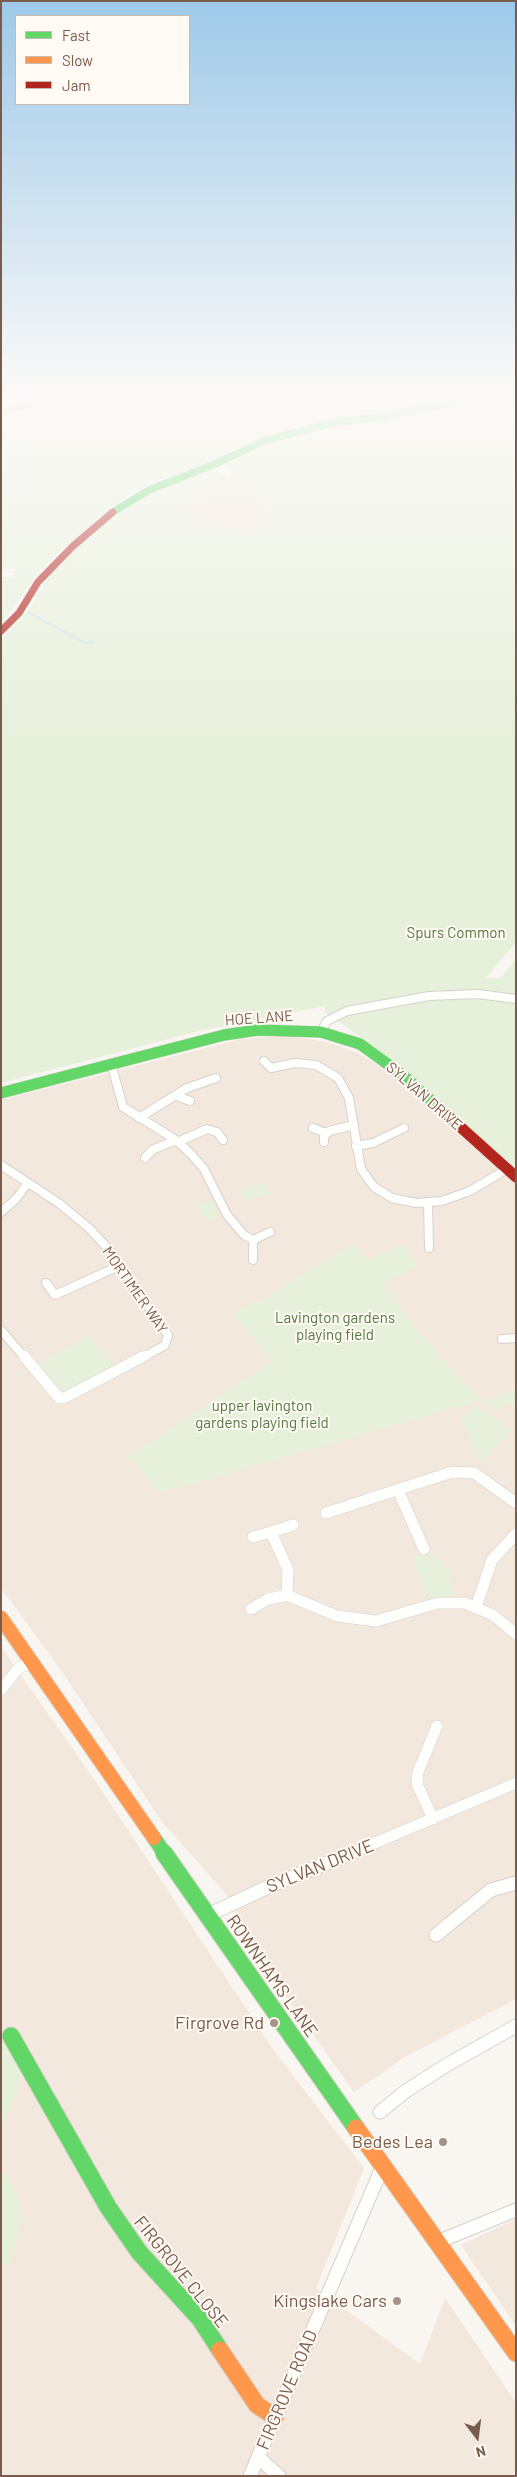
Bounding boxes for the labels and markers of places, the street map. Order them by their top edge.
place label: Firgrove Rd [175,2012,264,2034]
marker: Firgrove Rd [268,2017,280,2029]
place label: Bedes Lea [352,2131,433,2153]
marker: Bedes Lea [437,2136,449,2148]
place label: Kingslake Cars [273,2290,387,2312]
marker: Kingslake Cars [391,2295,403,2307]

